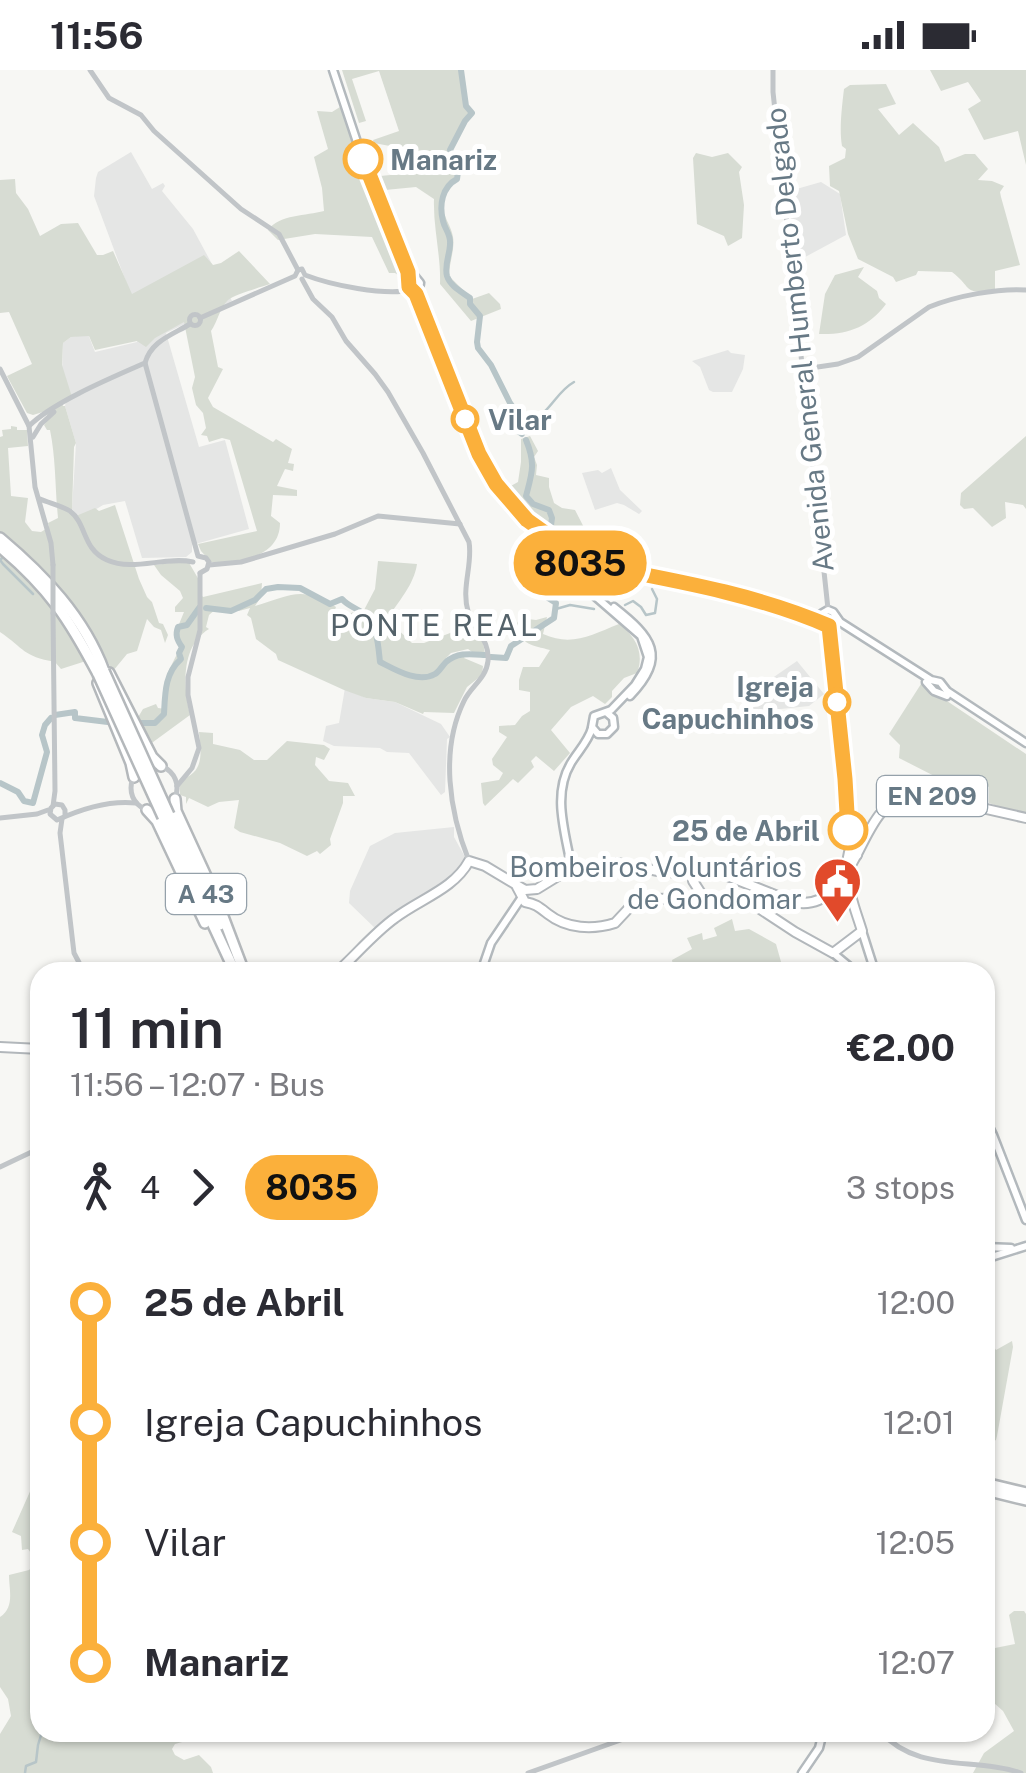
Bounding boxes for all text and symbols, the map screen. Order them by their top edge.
text: 11:56 [50,13,144,58]
street label: Avenida General Humberto Delgado [758,106,840,574]
marker: Manariz [344,140,382,178]
place label: Manariz [390,143,497,176]
place label: Vilar [488,403,552,436]
marker: Vilar [452,406,478,432]
line badge: 8035 [510,530,650,596]
text: 8035 [534,543,626,584]
district label: PONTE REAL [330,607,540,643]
place label: Igreja Capuchinhos [641,670,814,735]
marker: Igreja Capuchinhos [824,689,850,715]
road number: EN 209 [877,776,987,816]
marker: 25 de Abril [829,811,867,849]
place label: 25 de Abril [672,814,820,847]
place label: Bombeiros Voluntários de Gondomar [509,850,802,915]
public building icon: Bombeiros Voluntários de Gondomar [811,856,863,924]
road number: A 43 [166,874,246,914]
text: 11 min [70,996,224,1060]
text: €2.00 [847,1025,955,1070]
text: 11:56 – 12:07 · Bus [70,1066,325,1103]
icon: walk [70,1160,125,1215]
icon: forward [175,1160,230,1215]
text: 8035 [265,1167,358,1208]
text: 4 [140,1169,160,1206]
text: 3 stops [846,1169,955,1206]
text: 25 de Abril [144,1280,345,1325]
text: 12:00 [877,1284,955,1321]
text: Igreja Capuchinhos [144,1400,482,1445]
text: 12:01 [883,1404,955,1441]
text: Vilar [144,1520,226,1565]
text: 12:05 [876,1524,955,1561]
text: Manariz [144,1640,289,1685]
text: 12:07 [877,1644,955,1681]

